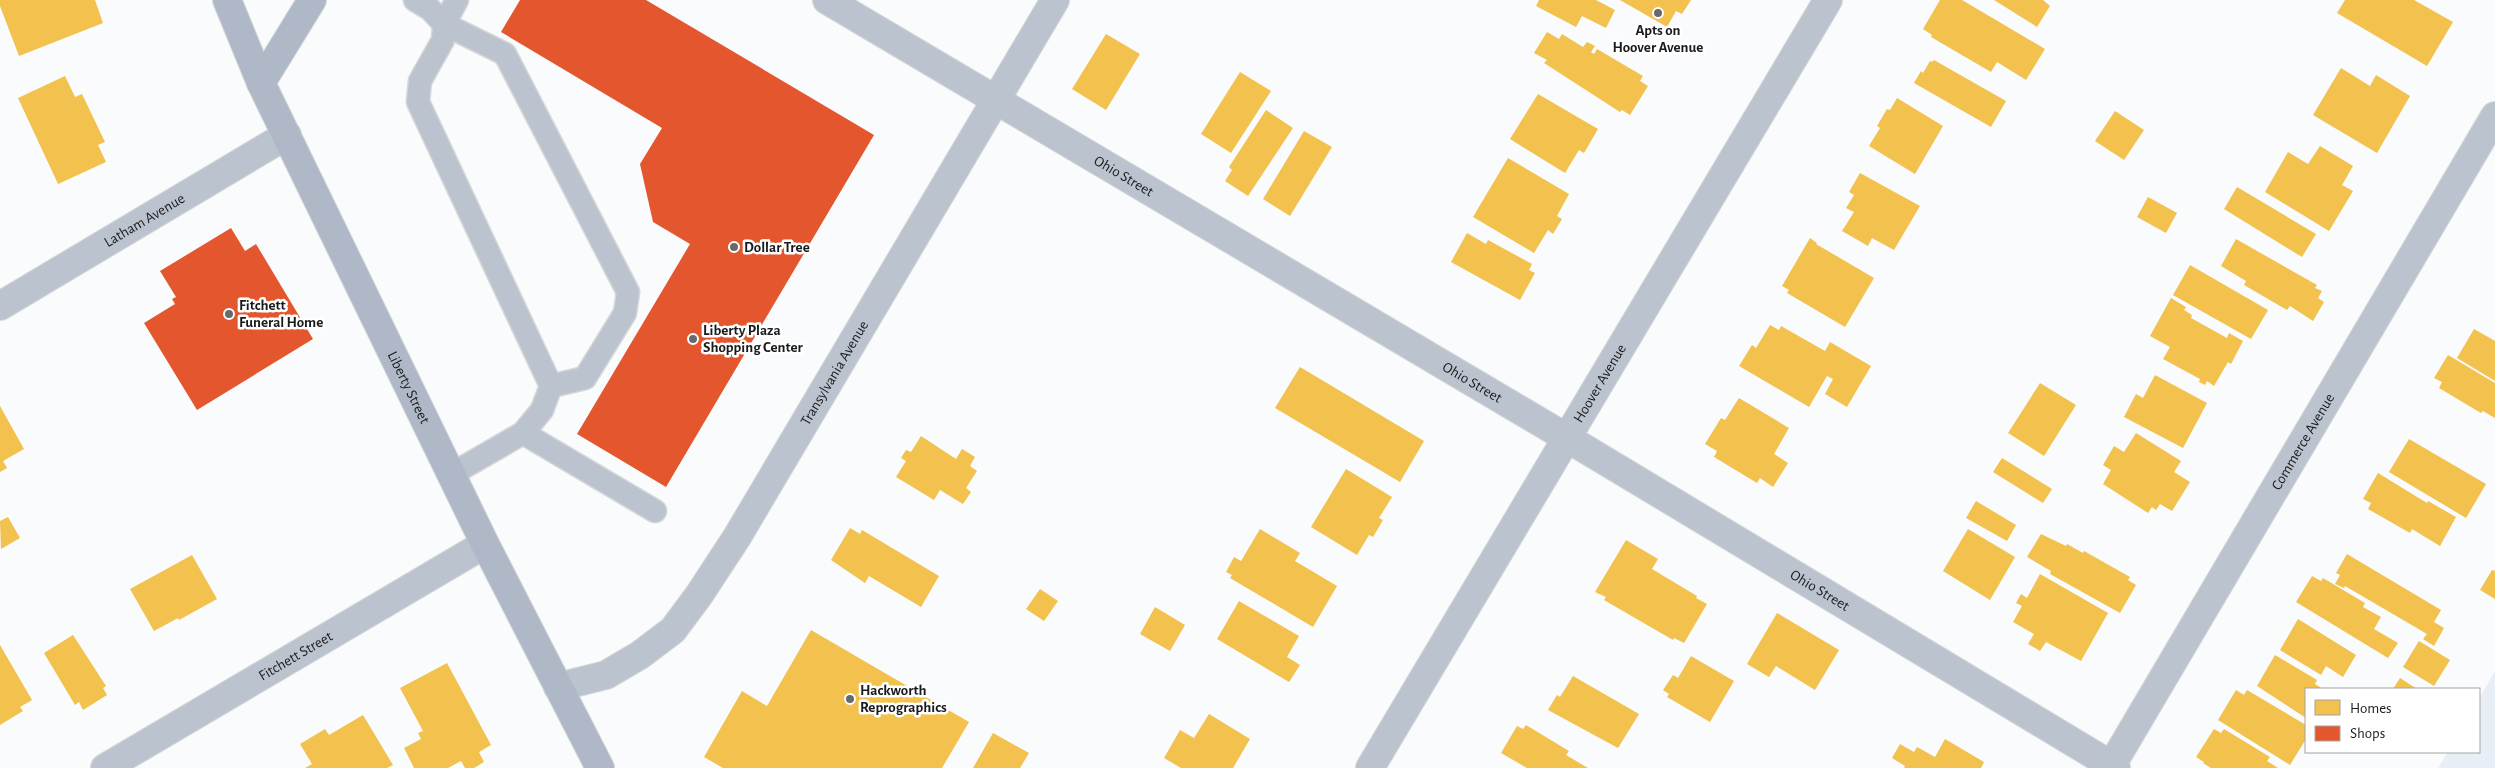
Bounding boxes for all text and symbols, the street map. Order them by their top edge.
marker: Apts on Hoover Avenue [1652,7,1664,19]
place label: Apts on Hoover Avenue [1613,23,1703,55]
street label: Ohio Street [1092,152,1156,199]
street label: Latham Avenue [101,190,187,250]
place label: Dollar Tree [744,240,810,255]
marker: Dollar Tree [728,241,740,253]
place label: Fitchett Funeral Home [239,298,323,330]
marker: Fitchett Funeral Home [223,308,235,320]
street label: Transylvania Avenue [797,318,871,428]
place label: Liberty Plaza Shopping Center [703,323,804,355]
marker: Liberty Plaza Shopping Center [687,333,699,345]
street label: Hoover Avenue [1570,341,1629,425]
street label: Liberty Street [385,349,433,426]
street label: Ohio Street [1440,359,1505,405]
street label: Commerce Avenue [2268,391,2337,493]
street label: Ohio Street [1788,567,1852,614]
street label: Fitchett Street [256,628,335,683]
place label: Hackworth Reprographics [860,683,947,715]
legend [2305,688,2480,753]
marker: Hackworth Reprographics [844,693,856,705]
text: Homes [2350,701,2392,716]
text: Shops [2350,726,2385,741]

